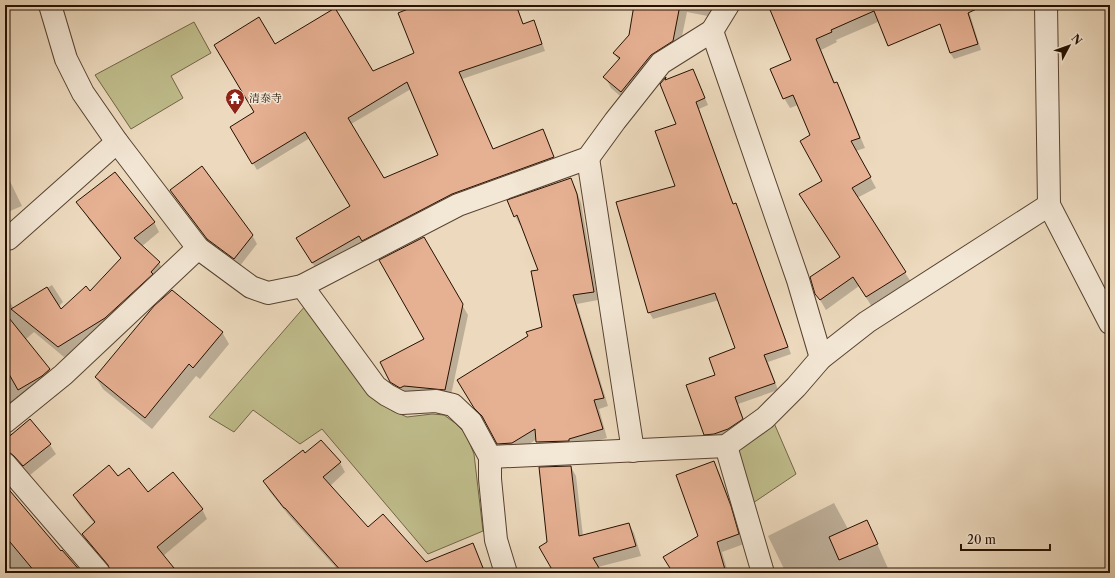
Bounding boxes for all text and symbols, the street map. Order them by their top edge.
north arrow [1049,26,1089,66]
text: N [1068,31,1085,48]
temple icon: 清泰寺 [224,87,246,115]
place label: 清泰寺 [249,91,282,105]
scale bar [961,526,1050,552]
text: 20 m [967,532,996,547]

